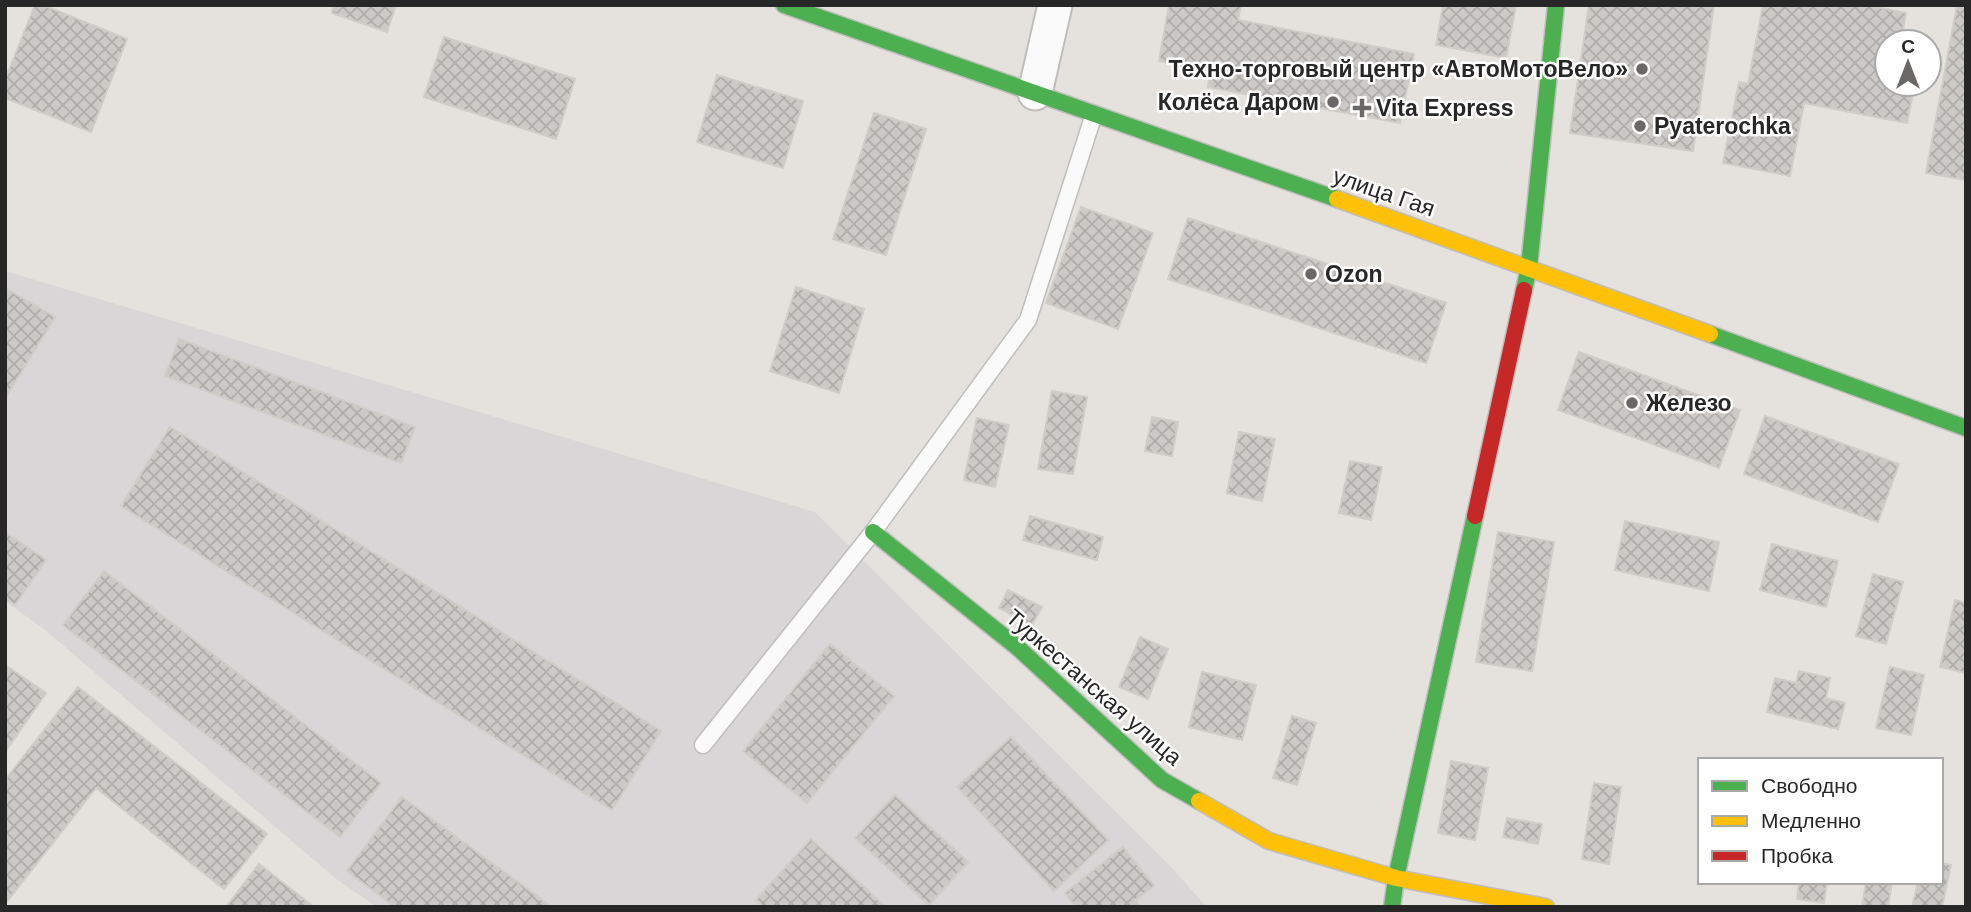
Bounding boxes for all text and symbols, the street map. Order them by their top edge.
north arrow [1873,28,1943,98]
text: С [1901,36,1915,57]
place label: Техно-торговый центр «АвтоМотоВело» [1169,56,1628,82]
marker: Техно-торговый центр «АвтоМотоВело» [1634,61,1650,77]
place label: Колёса Даром [1158,89,1319,115]
marker: Колёса Даром [1325,94,1341,110]
place label: Vita Express [1376,95,1514,121]
marker: Vita Express [1354,100,1370,116]
place label: Pyaterochka [1654,113,1791,139]
marker: Pyaterochka [1632,118,1648,134]
street label: улица Гая [1330,162,1438,222]
place label: Ozon [1325,261,1383,287]
marker: Ozon [1303,266,1319,282]
place label: Железо [1645,390,1732,416]
marker: Железо [1624,395,1640,411]
street label: Туркестанская улица [1001,604,1187,770]
legend [1698,758,1943,884]
text: Свободно [1761,774,1858,797]
text: Медленно [1761,809,1861,832]
text: Пробка [1761,844,1833,867]

